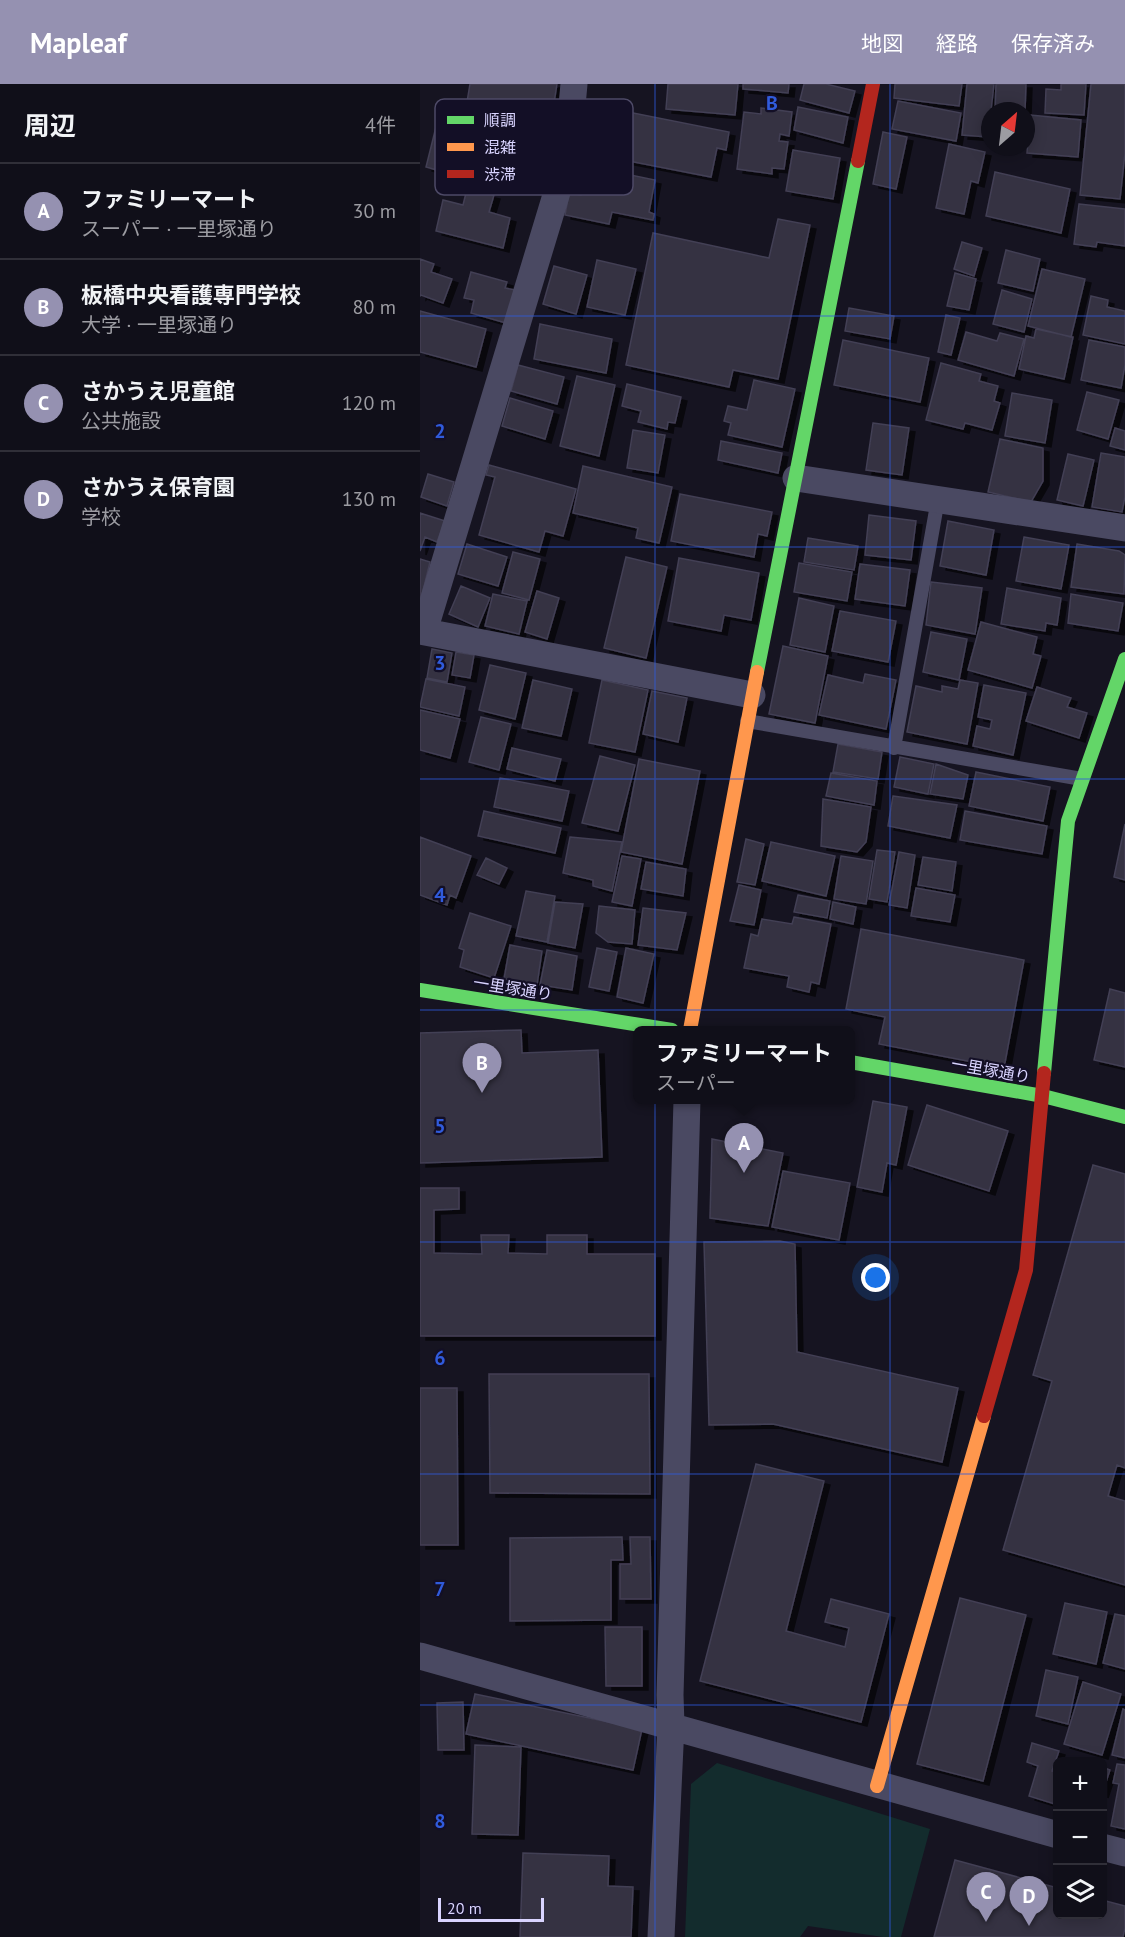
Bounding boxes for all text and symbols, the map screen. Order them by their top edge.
text: Mapleaf [30,24,127,61]
text: 地図 [861,30,903,57]
text: 経路 [936,30,978,57]
text: 保存済み [1011,30,1095,57]
text: B [766,90,778,116]
legend [435,99,633,195]
north arrow [981,102,1035,156]
text: 周辺 [24,109,76,142]
text: 順調 [484,110,516,130]
text: 4件 [365,112,396,138]
text: 混雑 [484,137,516,157]
text: 渋滞 [484,164,516,184]
text: ファミリーマート [81,185,257,213]
text: A [37,198,50,224]
text: 30 m [353,198,396,224]
text: スーパー · 一里塚通り [81,216,277,242]
text: 板橋中央看護専門学校 [81,281,301,309]
text: B [38,294,49,320]
text: 80 m [353,294,396,320]
text: 大学 · 一里塚通り [81,312,237,338]
text: さかうえ児童館 [81,377,235,405]
text: C [38,390,49,416]
text: 120 m [342,390,396,416]
text: 公共施設 [81,408,161,434]
text: 2 [434,418,446,444]
text: さかうえ保育園 [81,473,235,501]
text: D [37,486,50,512]
text: 130 m [342,486,396,512]
text: 学校 [81,504,121,530]
text: 3 [434,650,446,676]
text: 4 [434,882,446,908]
street label: 一里塚通り [472,972,554,1004]
popup [633,1026,855,1104]
text: ファミリーマート [656,1039,832,1067]
pin: B [462,1044,502,1093]
street label: 一里塚通り [950,1053,1032,1087]
text: スーパー [656,1070,736,1096]
text: 5 [434,1113,446,1139]
pin: A [724,1124,764,1173]
your location [861,1263,890,1292]
text: 6 [434,1345,446,1371]
text: 7 [434,1576,446,1602]
map controls [1053,1757,1107,1919]
button: + [1053,1757,1107,1811]
text: 8 [434,1808,446,1834]
button: − [1053,1811,1107,1865]
button: layers [1053,1865,1107,1919]
pin: C [966,1872,1006,1922]
pin: D [1010,1876,1048,1926]
scale bar [438,1895,544,1922]
text: 20 m [447,1898,482,1918]

